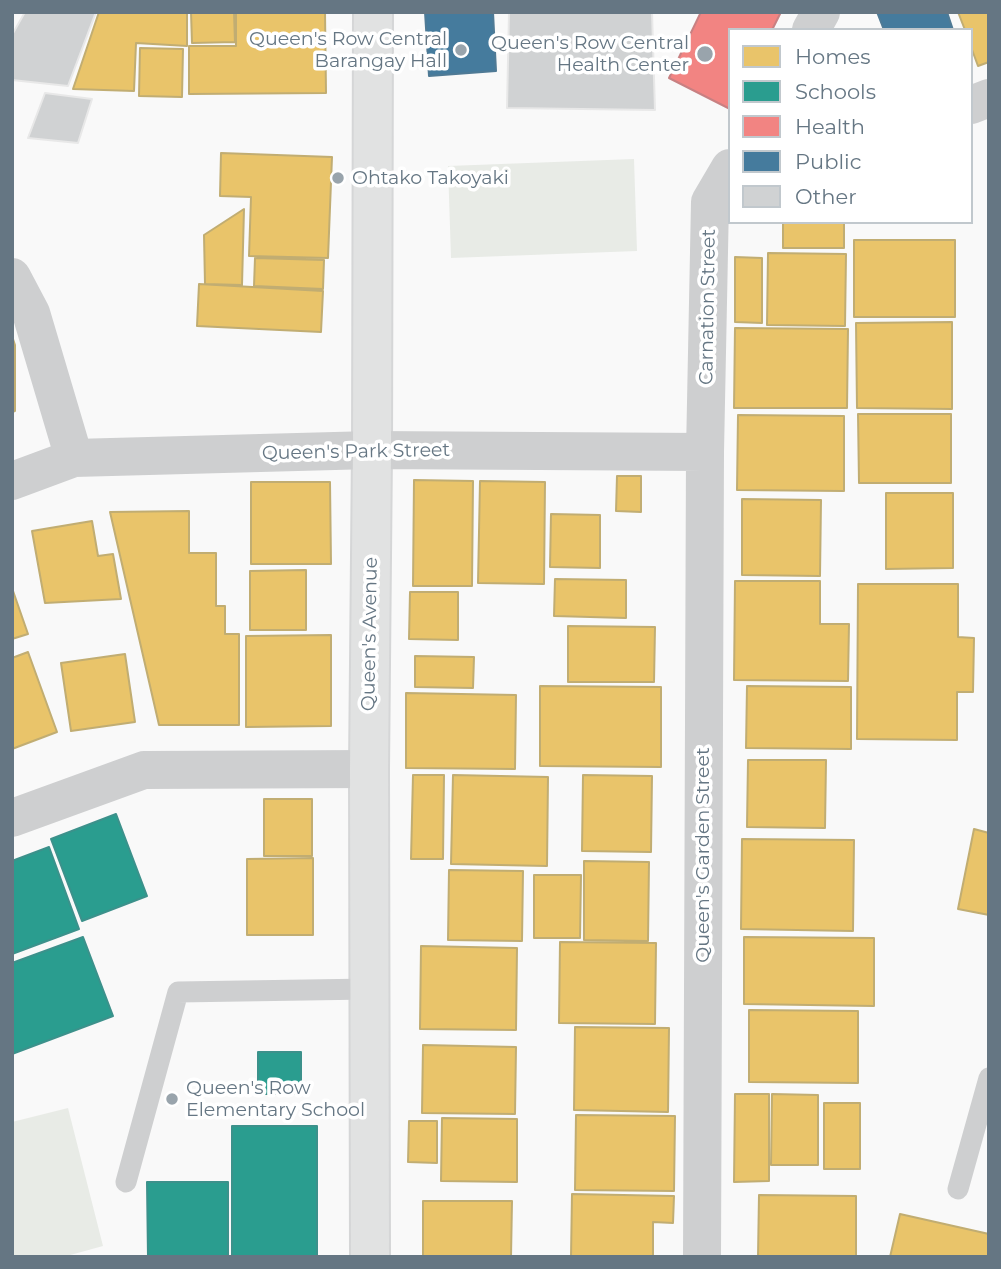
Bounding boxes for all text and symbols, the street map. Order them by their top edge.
place label: Queen's Row Central Barangay Hall [249,28,447,72]
legend [728,28,973,224]
place label: Queen's Row Central Health Center [491,32,689,76]
marker: Queen's Row Central Barangay Hall [453,42,469,58]
marker: Queen's Row Central Health Center [695,44,715,64]
text: Homes [795,44,870,69]
text: Schools [795,79,876,104]
text: Health [795,114,865,139]
text: Public [795,149,862,174]
place label: Ohtako Takoyaki [352,167,509,189]
marker: Ohtako Takoyaki [330,170,346,186]
text: Other [795,184,857,209]
street label: Carnation Street [695,229,721,385]
street label: Queen's Park Street [262,439,450,465]
street label: Queen's Avenue [357,557,383,711]
street label: Queen's Garden Street [692,747,714,963]
place label: Queen's Row Elementary School [186,1077,365,1121]
marker: Queen's Row Elementary School [164,1091,180,1107]

